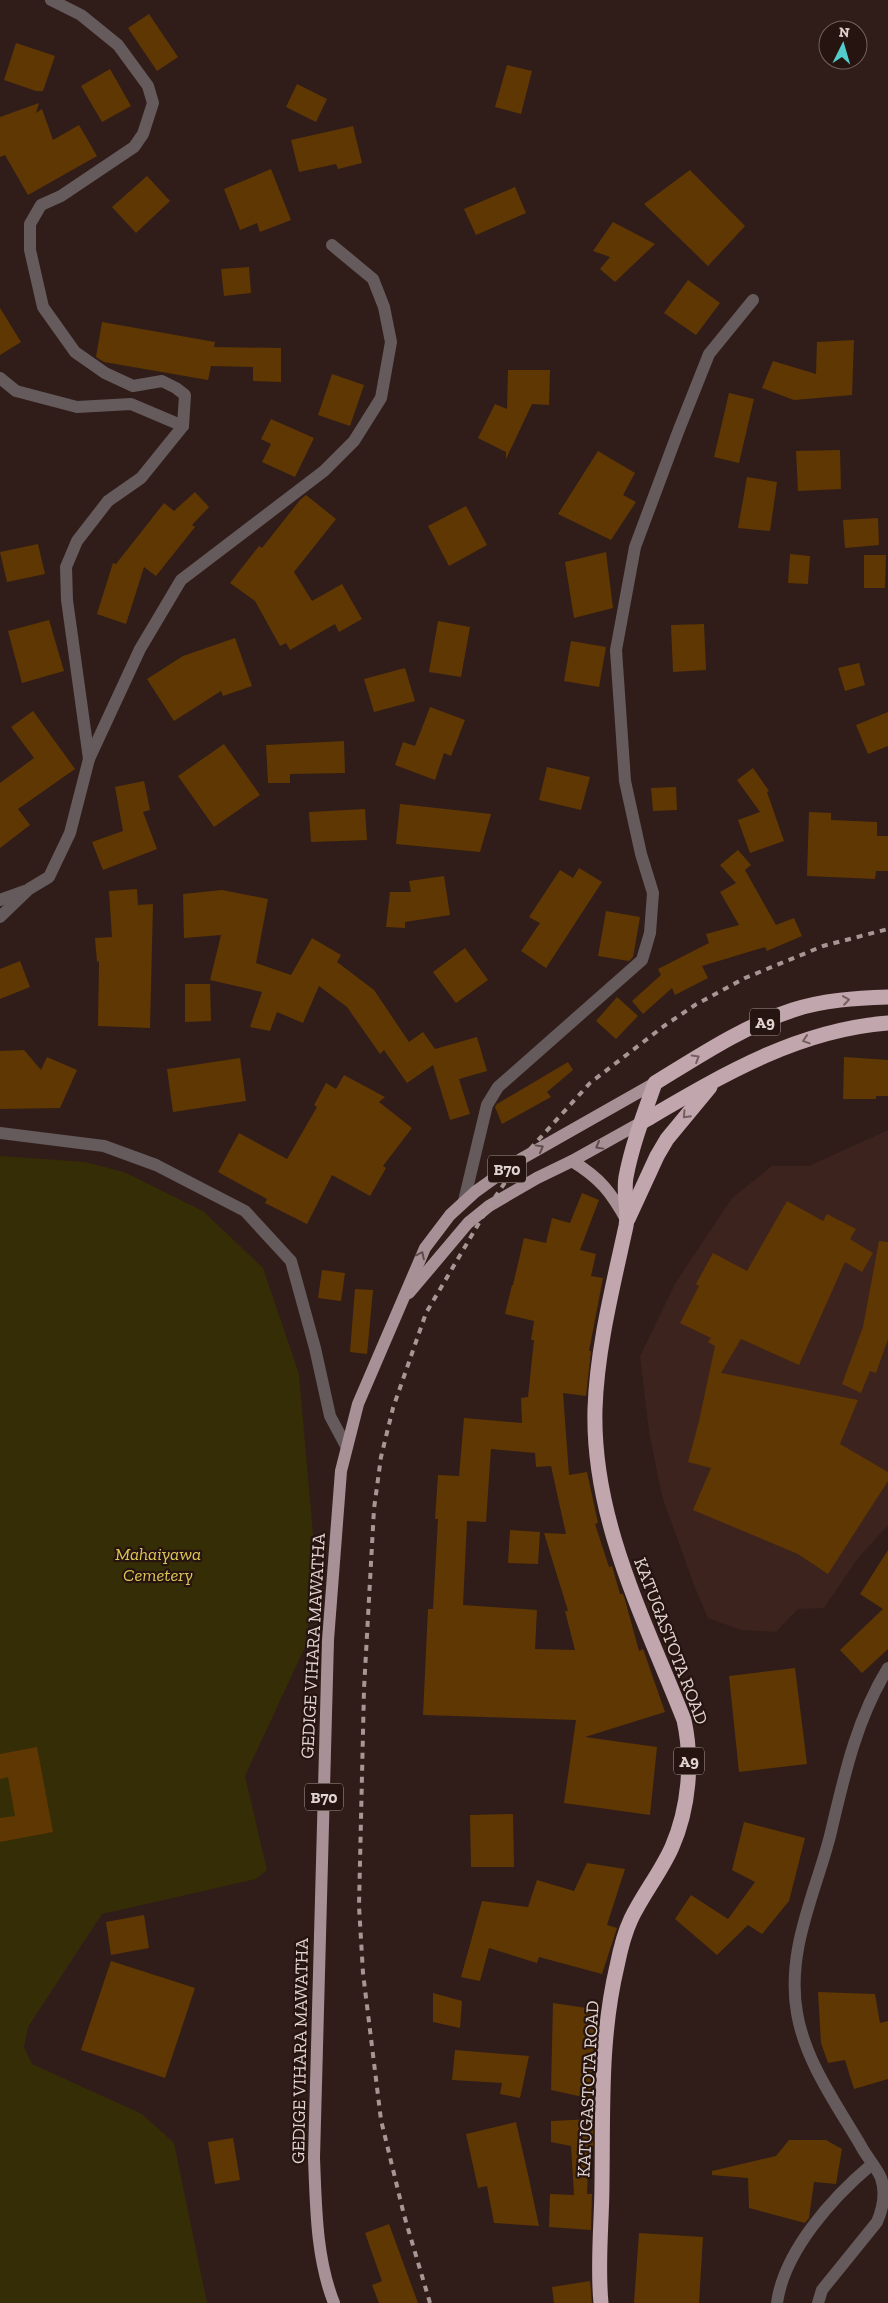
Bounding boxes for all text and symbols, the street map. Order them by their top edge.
north arrow [818,20,868,70]
text: N [838,24,850,42]
one-way arrow [843,995,851,1006]
road number: A9 [750,1009,780,1036]
one-way arrow [803,1034,811,1044]
one-way arrow [691,1054,700,1064]
one-way arrow [683,1109,692,1118]
one-way arrow [595,1140,604,1150]
one-way arrow [535,1145,544,1155]
road number: B70 [488,1156,526,1182]
one-way arrow [415,1252,425,1261]
street label: GEDIGE VIHARA MAWATHA [296,1532,330,1759]
park label: Mahaiyawa Cemetery [115,1543,201,1586]
street label: KATUGASTOTA ROAD [629,1554,713,1728]
road number: A9 [674,1748,704,1774]
road number: B70 [305,1784,343,1810]
street label: GEDIGE VIHARA MAWATHA [287,1938,313,2164]
street label: KATUGASTOTA ROAD [572,2000,604,2178]

